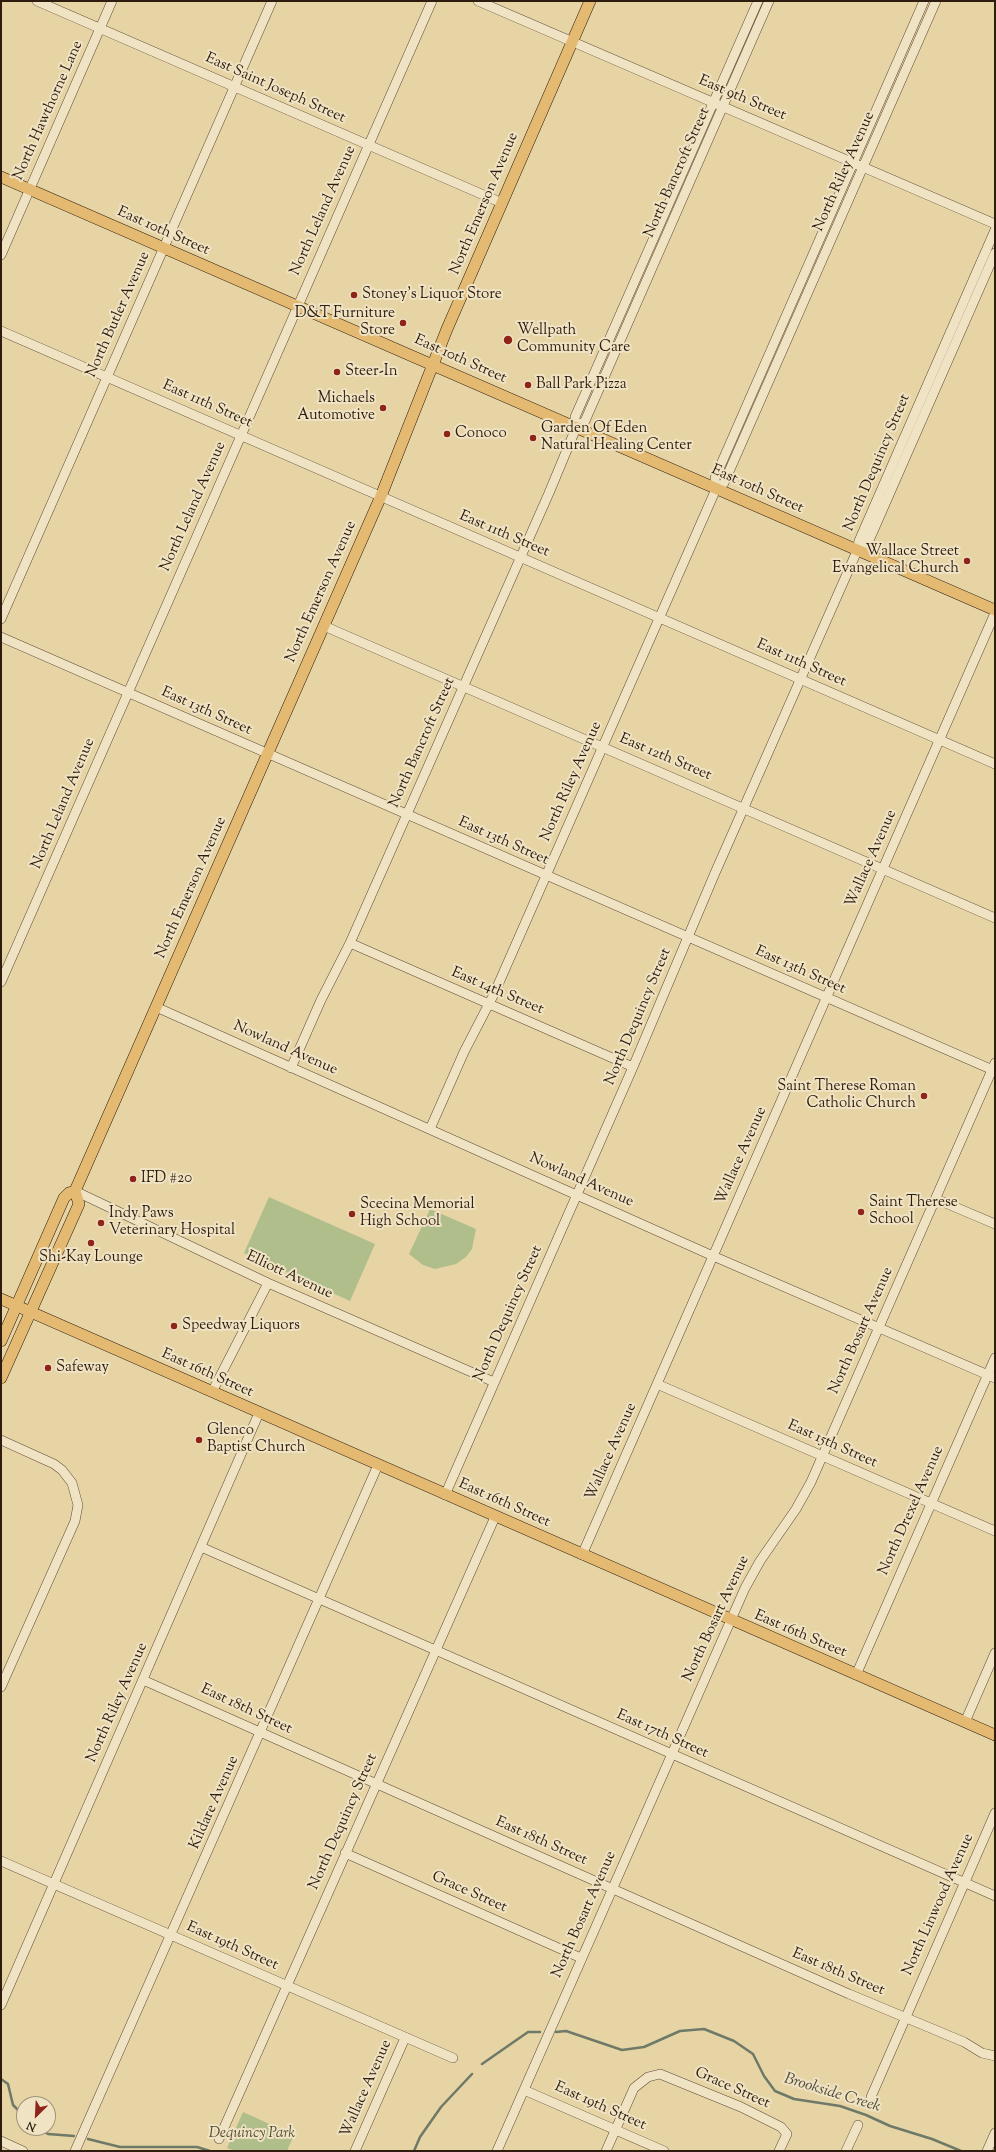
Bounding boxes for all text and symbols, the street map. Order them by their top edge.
street label: North Hawthorne Lane [10,39,88,183]
street label: East Saint Joseph Street [202,50,348,128]
street label: East 9th Street [696,72,788,126]
street label: North Bancroft Street [641,105,715,241]
street label: North Riley Avenue [810,109,880,235]
street label: North Emerson Avenue [447,130,523,278]
street label: North Leland Avenue [287,143,361,279]
street label: East 10th Street [114,204,212,260]
street label: North Butler Avenue [83,249,155,381]
place label: Stoney's Liquor Store [362,286,502,304]
marker: Stoney's Liquor Store [349,290,359,300]
place label: D&T Furniture Store [295,305,395,340]
marker: D&T Furniture Store [398,318,408,328]
place label: Wellpath Community Care [517,322,630,357]
street label: East 10th Street [411,332,509,388]
marker: Wellpath Community Care [502,334,514,346]
place label: Steer-In [345,363,398,381]
marker: Steer-In [332,367,342,377]
place label: Ball Park Pizza [536,376,627,394]
street label: East 11th Street [159,377,255,433]
marker: Ball Park Pizza [523,380,533,390]
place label: Michaels Automotive [297,390,375,425]
street label: North Dequincy Street [841,392,915,534]
marker: Michaels Automotive [378,403,388,413]
place label: Garden Of Eden Natural Healing Center [541,420,692,455]
place label: Conoco [455,425,507,443]
marker: Conoco [442,429,452,439]
marker: Garden Of Eden Natural Healing Center [528,433,538,443]
street label: North Leland Avenue [157,439,231,575]
street label: East 10th Street [708,462,806,518]
street label: East 11th Street [456,508,552,562]
street label: North Emerson Avenue [283,518,361,666]
place label: Wallace Street Evangelical Church [832,543,959,578]
marker: Wallace Street Evangelical Church [962,556,972,566]
street label: East 11th Street [753,636,849,692]
street label: North Bancroft Street [386,675,460,811]
street label: East 13th Street [158,684,254,740]
street label: North Riley Avenue [537,719,607,845]
street label: East 12th Street [616,731,714,785]
street label: North Leland Avenue [28,736,100,872]
street label: Wallace Avenue [842,807,902,911]
street label: North Emerson Avenue [153,814,231,962]
street label: East 13th Street [455,814,551,870]
street label: East 13th Street [752,943,848,999]
street label: North Dequincy Street [602,946,676,1088]
street label: East 14th Street [448,964,546,1020]
street label: Nowland Avenue [230,1018,340,1080]
place label: Saint Therese Roman Catholic Church [777,1078,916,1113]
marker: Saint Therese Roman Catholic Church [919,1091,929,1101]
street label: Wallace Avenue [712,1104,772,1208]
street label: Nowland Avenue [526,1150,636,1212]
place label: IFD #20 [141,1170,192,1188]
marker: IFD #20 [128,1174,138,1184]
place label: Saint Therese School [869,1194,958,1229]
place label: Scecina Memorial High School [360,1196,475,1231]
place label: Indy Paws Veterinary Hospital [109,1205,235,1240]
marker: Saint Therese School [856,1207,866,1217]
marker: Scecina Memorial High School [347,1209,357,1219]
marker: Indy Paws Veterinary Hospital [96,1218,106,1228]
marker: Shi-Kay Lounge [86,1238,96,1248]
street label: North Dequincy Street [471,1243,547,1385]
street label: Elliott Avenue [243,1248,335,1304]
place label: Shi-Kay Lounge [39,1249,143,1267]
street label: North Bosart Avenue [826,1265,898,1397]
place label: Speedway Liquors [182,1317,300,1335]
marker: Speedway Liquors [169,1321,179,1331]
street label: East 16th Street [158,1346,256,1402]
place label: Safeway [56,1359,109,1377]
marker: Safeway [43,1363,53,1373]
street label: Wallace Avenue [582,1400,642,1504]
street label: East 15th Street [784,1417,880,1473]
place label: Glenco Baptist Church [207,1422,306,1457]
marker: Glenco Baptist Church [194,1435,204,1445]
street label: North Drexel Avenue [875,1444,949,1578]
street label: East 16th Street [455,1476,553,1532]
street label: North Bosart Avenue [680,1553,754,1685]
street label: East 16th Street [751,1607,849,1663]
street label: North Riley Avenue [83,1640,153,1766]
street label: East 18th Street [197,1681,295,1739]
street label: East 17th Street [613,1707,711,1763]
street label: North Dequincy Street [306,1751,382,1893]
street label: Kildare Avenue [186,1754,244,1852]
street label: East 18th Street [492,1814,590,1870]
street label: North Linwood Avenue [900,1831,978,1979]
street label: North Bosart Avenue [549,1849,621,1981]
street label: Grace Street [429,1868,509,1918]
street label: East 19th Street [183,1919,281,1975]
street label: East 18th Street [789,1945,887,2001]
street label: Wallace Avenue [337,2037,397,2141]
street label: Grace Street [692,2064,772,2114]
water label: Brookside Creek [781,2070,883,2118]
street label: East 19th Street [551,2079,649,2135]
north arrow [16,2096,56,2136]
text: N [24,2117,39,2135]
park label: Dequincy Park [209,2125,295,2143]

